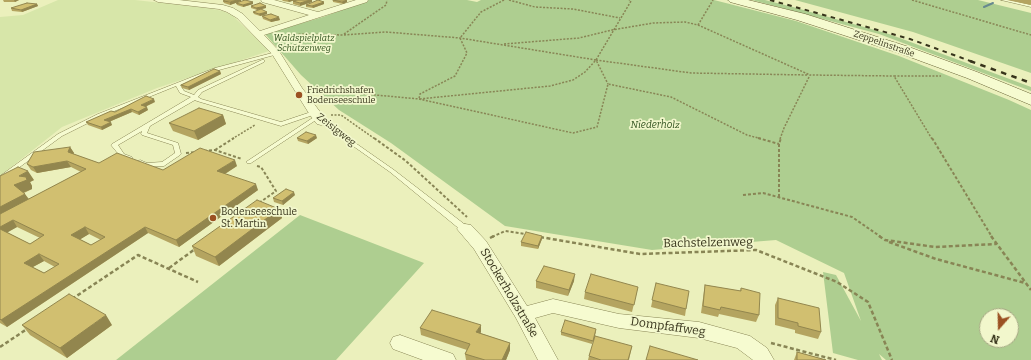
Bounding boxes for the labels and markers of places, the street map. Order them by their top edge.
place label: Friedrichshafen Bodenseeschule [307,85,375,106]
marker: Friedrichshafen Bodenseeschule [294,90,304,100]
place label: Bodenseeschule St. Martin [221,206,297,230]
marker: Bodenseeschule St. Martin [208,213,218,223]

